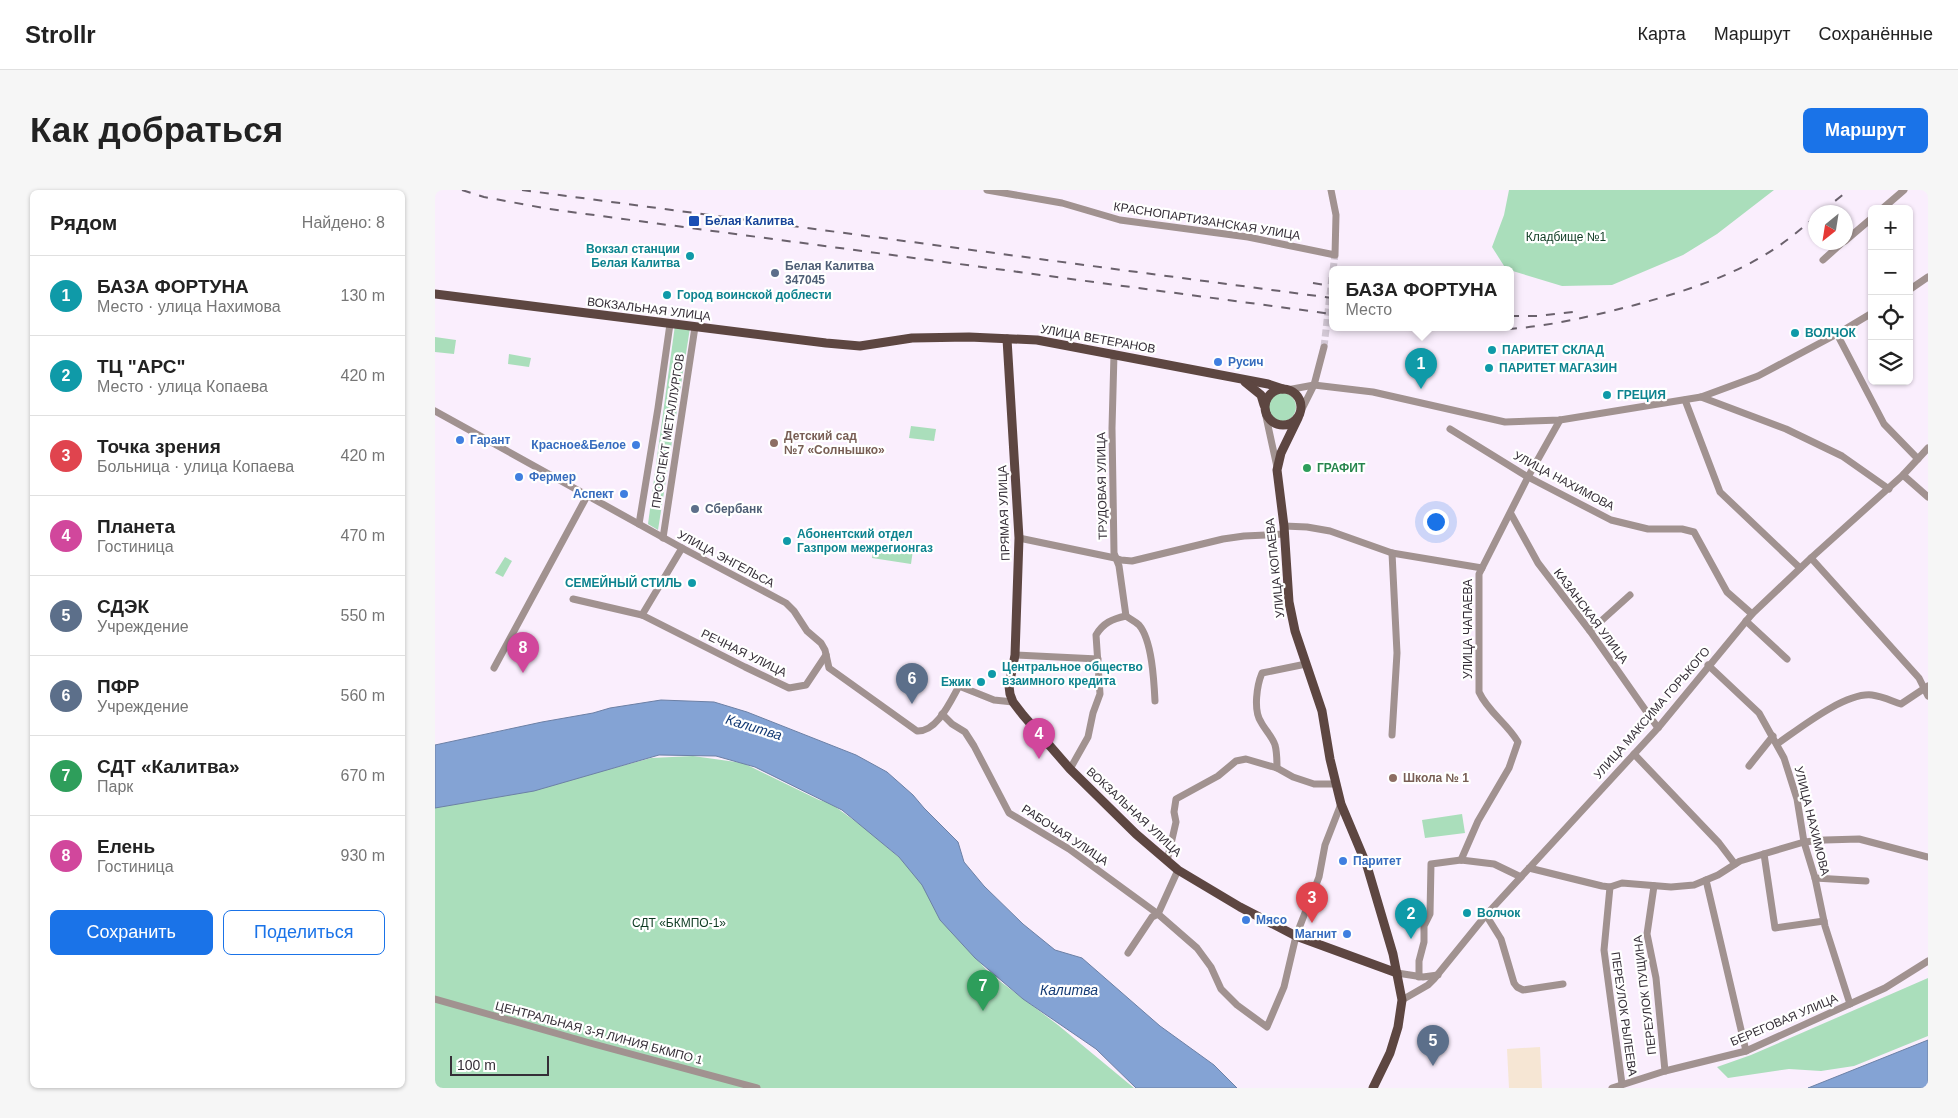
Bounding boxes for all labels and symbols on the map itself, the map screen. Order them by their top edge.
street label: КРАСНОПАРТИЗАНСКАЯ УЛИЦА [1113,199,1301,243]
north arrow [1808,205,1853,250]
marker: Белая Калитва [687,214,701,228]
place label: Белая Калитва [705,214,794,228]
park label: Кладбище №1 [1526,230,1607,244]
place label: Вокзал станции Белая Калитва [586,242,680,270]
marker: Вокзал станции Белая Калитва [684,250,696,262]
place label: Белая Калитва 347045 [785,259,874,287]
marker: Белая Калитва 347045 [769,267,781,279]
place label: Город воинской доблести [677,288,832,302]
marker: Город воинской доблести [661,289,673,301]
street label: ВОКЗАЛЬНАЯ УЛИЦА [586,294,712,324]
street label: УЛИЦА ВЕТЕРАНОВ [1039,322,1157,356]
place label: ВОЛЧОК [1805,326,1857,340]
marker: ВОЛЧОК [1789,327,1801,339]
place label: ПАРИТЕТ СКЛАД [1502,343,1604,357]
marker: ПАРИТЕТ СКЛАД [1486,344,1498,356]
pin: 1 [1405,348,1437,389]
street label: ПРОСПЕКТ МЕТАЛЛУРГОВ [649,353,687,509]
place label: Русич [1228,355,1263,369]
marker: Русич [1212,356,1224,368]
place label: ПАРИТЕТ МАГАЗИН [1499,361,1617,375]
marker: ПАРИТЕТ МАГАЗИН [1483,362,1495,374]
place label: ГРЕЦИЯ [1617,388,1666,402]
marker: ГРЕЦИЯ [1601,389,1613,401]
place label: Детский сад №7 «Солнышко» [784,429,885,457]
street label: ТРУДОВАЯ УЛИЦА [1094,432,1110,540]
place label: Гарант [470,433,511,447]
marker: Гарант [454,434,466,446]
marker: Детский сад №7 «Солнышко» [768,437,780,449]
place label: Красное&Белое [531,438,626,452]
marker: Красное&Белое [630,439,642,451]
street label: УЛИЦА НАХИМОВА [1511,448,1617,514]
place label: ГРАФИТ [1317,461,1366,475]
marker: ГРАФИТ [1301,462,1313,474]
street label: ПРЯМАЯ УЛИЦА [995,465,1013,561]
place label: Фермер [529,470,576,484]
marker: Фермер [513,471,525,483]
place label: Аспект [573,487,614,501]
marker: Аспект [618,488,630,500]
place label: Сбербанк [705,502,763,516]
marker: Сбербанк [689,503,701,515]
your location [1423,509,1449,535]
street label: УЛИЦА КОПАЕВА [1263,517,1287,619]
place label: Абонентский отдел Газпром межрегионгаз [797,527,933,555]
street label: УЛИЦА ЭНГЕЛЬСА [675,528,777,590]
marker: Абонентский отдел Газпром межрегионгаз [781,535,793,547]
street label: КАЗАНСКАЯ УЛИЦА [1551,566,1631,666]
place label: СЕМЕЙНЫЙ СТИЛЬ [565,575,682,590]
marker: СЕМЕЙНЫЙ СТИЛЬ [686,577,698,589]
street label: УЛИЦА ЧАПАЕВА [1461,579,1475,679]
street label: РЕЧНАЯ УЛИЦА [699,626,789,680]
pin: 8 [507,632,539,673]
street label: УЛИЦА МАКСИМА ГОРЬКОГО [1591,644,1713,782]
place label: Центральное общество взаимного кредита [1002,660,1143,688]
pin: 6 [896,663,928,704]
marker: Центральное общество взаимного кредита [986,668,998,680]
place label: Ежик [941,675,972,689]
marker: Ежик [975,676,987,688]
water label: Калитва [724,711,784,743]
pin: 4 [1023,718,1055,759]
street label: ВОКЗАЛЬНАЯ УЛИЦА [1084,764,1184,860]
street label: УЛИЦА НАХИМОВА [1792,765,1832,877]
place label: Школа № 1 [1403,771,1469,785]
marker: Школа № 1 [1387,772,1399,784]
street label: РАБОЧАЯ УЛИЦА [1019,802,1111,868]
place label: Паритет [1353,854,1401,868]
marker: Паритет [1337,855,1349,867]
pin: 3 [1296,882,1328,923]
pin: 2 [1395,898,1427,939]
place label: Волчок [1477,906,1521,920]
marker: Волчок [1461,907,1473,919]
place label: Мясо [1256,913,1287,927]
marker: Мясо [1240,914,1252,926]
park label: СДТ «БКМПО-1» [632,916,726,930]
place label: Магнит [1295,927,1337,941]
marker: Магнит [1341,928,1353,940]
street label: ПЕРЕУЛОК ПУЩИНА [1631,935,1659,1055]
street label: ПЕРЕУЛОК РЫЛЕЕВА [1608,951,1640,1077]
pin: 7 [967,970,999,1011]
water label: Калитва [1040,982,1098,998]
street label: БЕРЕГОВАЯ УЛИЦА [1728,991,1840,1049]
street label: ЦЕНТРАЛЬНАЯ 3-Я ЛИНИЯ БКМПО 1 [494,999,705,1068]
pin: 5 [1417,1025,1449,1066]
scale bar [450,1053,549,1076]

